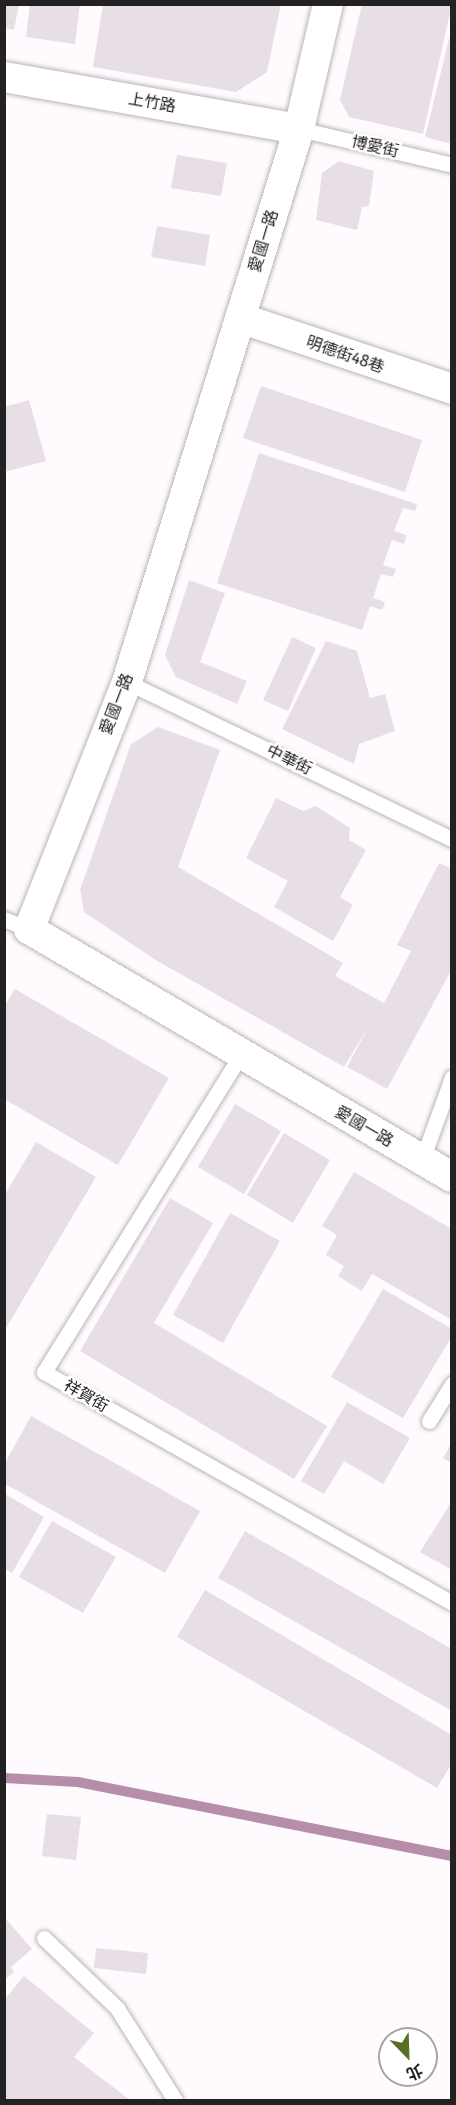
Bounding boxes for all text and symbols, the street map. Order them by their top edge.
street label: 上竹路 [127,89,177,117]
street label: 博愛街 [349,132,401,162]
street label: 愛國一路 [245,208,283,274]
street label: 明德街48巷 [303,333,387,377]
street label: 愛國一路 [97,671,137,737]
street label: 中華街 [263,741,315,779]
street label: 愛國一路 [331,1103,397,1151]
street label: 祥賀街 [60,1376,112,1416]
north arrow [378,2027,438,2087]
text: 北 [403,2060,426,2084]

